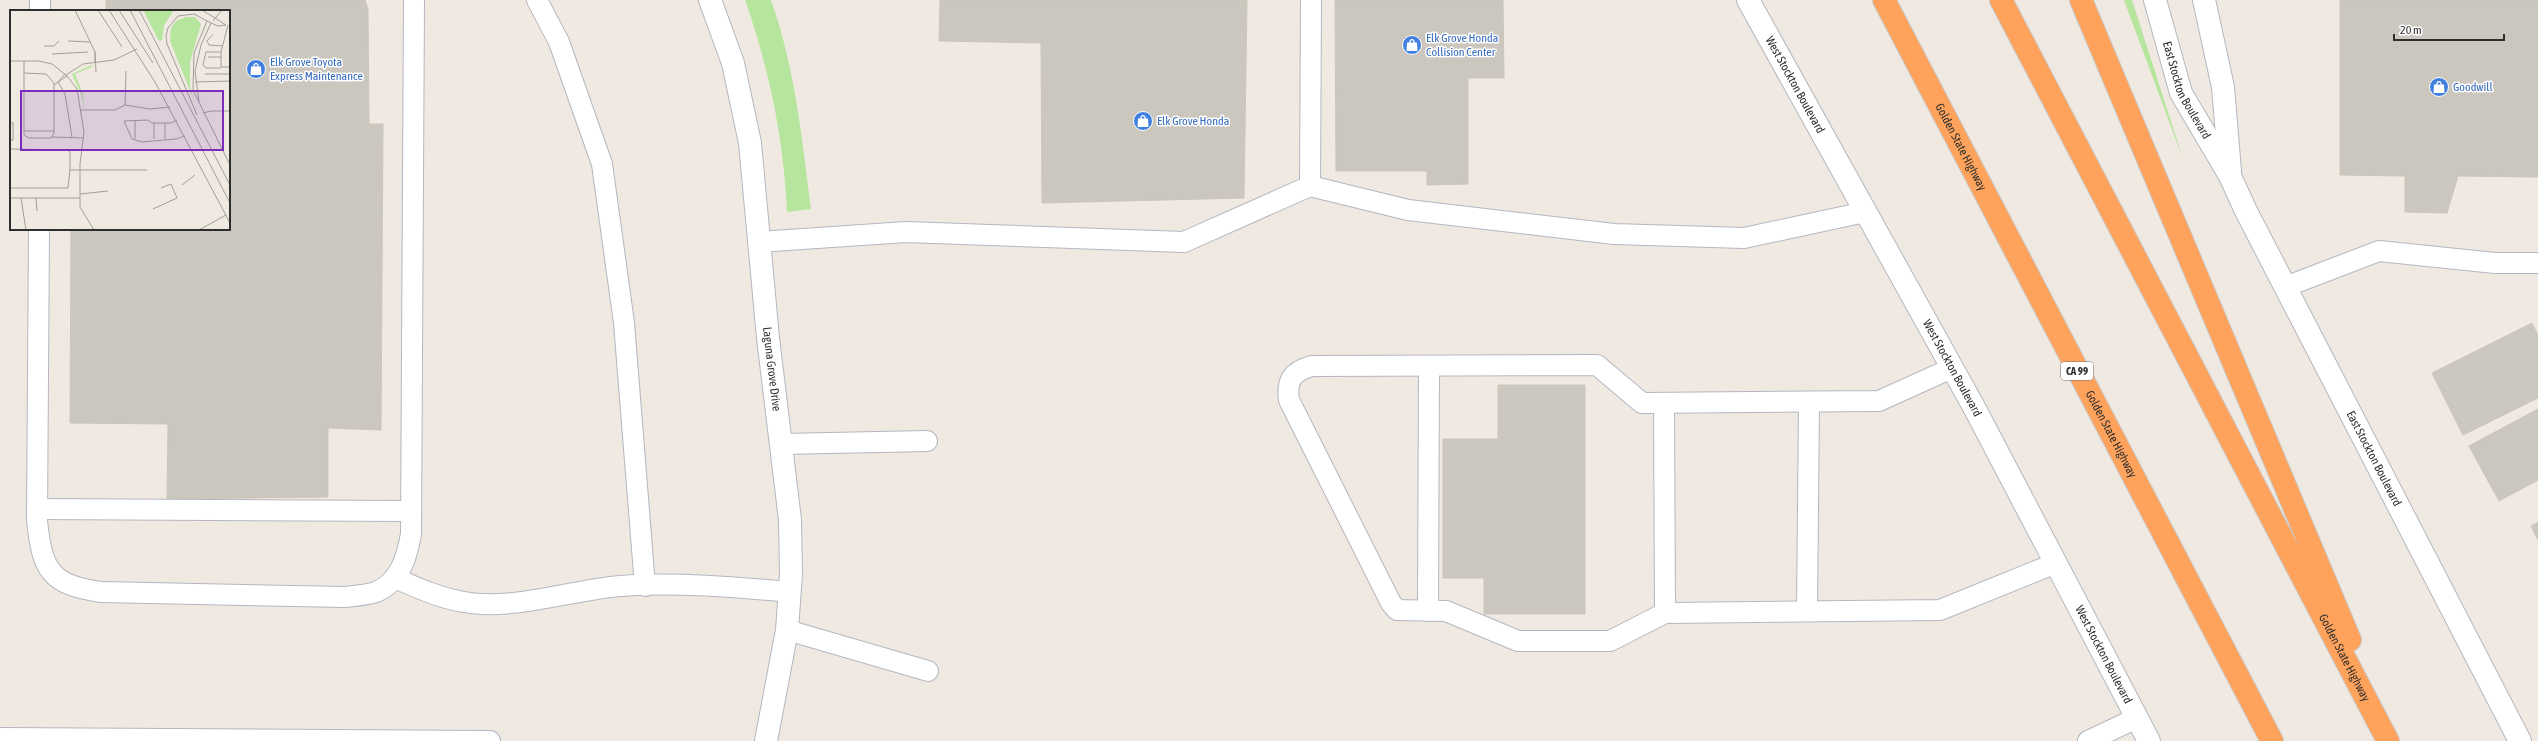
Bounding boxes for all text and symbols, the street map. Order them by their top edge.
inset map [10,10,230,230]
scale bar [2394,16,2504,42]
text: 20 m [2400,23,2422,37]
place label: Elk Grove Honda Collision Center [1426,31,1498,59]
shop icon: Elk Grove Honda Collision Center [1401,34,1423,56]
street label: West Stockton Boulevard [1763,34,1828,136]
street label: East Stockton Boulevard [2160,40,2214,142]
place label: Elk Grove Toyota Express Maintenance [270,55,363,83]
shop icon: Elk Grove Toyota Express Maintenance [245,58,267,80]
shop icon: Goodwill [2428,76,2450,98]
place label: Goodwill [2453,80,2493,94]
street label: Golden State Highway [1932,101,1990,193]
shop icon: Elk Grove Honda [1132,110,1154,132]
place label: Elk Grove Honda [1157,114,1229,128]
street label: West Stockton Boulevard [1920,317,1985,419]
street label: Laguna Grove Drive [760,326,784,412]
road number: CA 99 [2061,362,2093,380]
street label: Golden State Highway [2083,388,2140,480]
street label: East Stockton Boulevard [2343,408,2404,509]
street label: West Stockton Boulevard [2072,603,2135,706]
street label: Golden State Highway [2316,612,2373,704]

